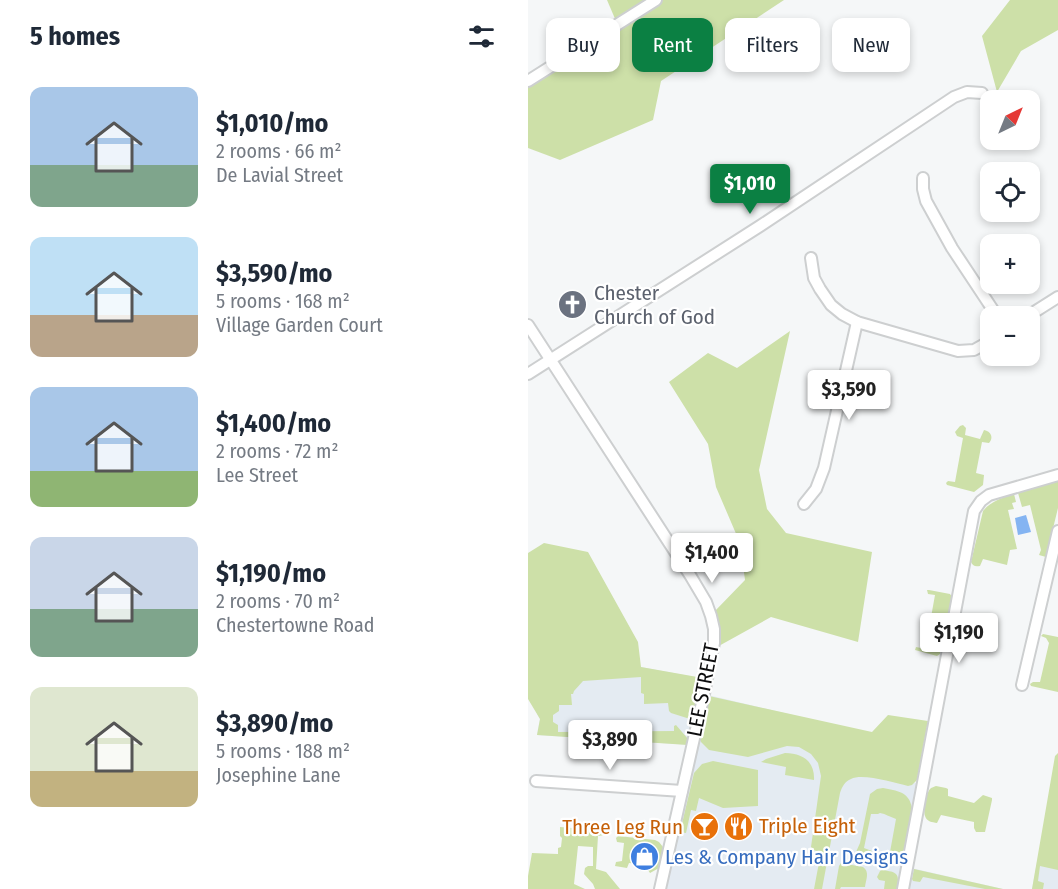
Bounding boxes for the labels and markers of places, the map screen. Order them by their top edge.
pin: $1,010 [701,164,799,215]
place label: Chester Church of God [594,280,715,330]
church icon: Chester Church of God [557,289,589,321]
pin: $3,590 [800,370,898,421]
pin: $1,400 [663,533,761,584]
pin: $1,190 [910,613,1008,664]
pin: $3,890 [561,720,659,771]
restaurant icon: Triple Eight [722,810,754,842]
bar icon: Three Leg Run [688,811,720,843]
place label: Triple Eight [759,813,856,839]
place label: Three Leg Run [562,814,683,840]
shop icon: Les & Company Hair Designs [628,841,660,873]
place label: Les & Company Hair Designs [665,844,908,870]

